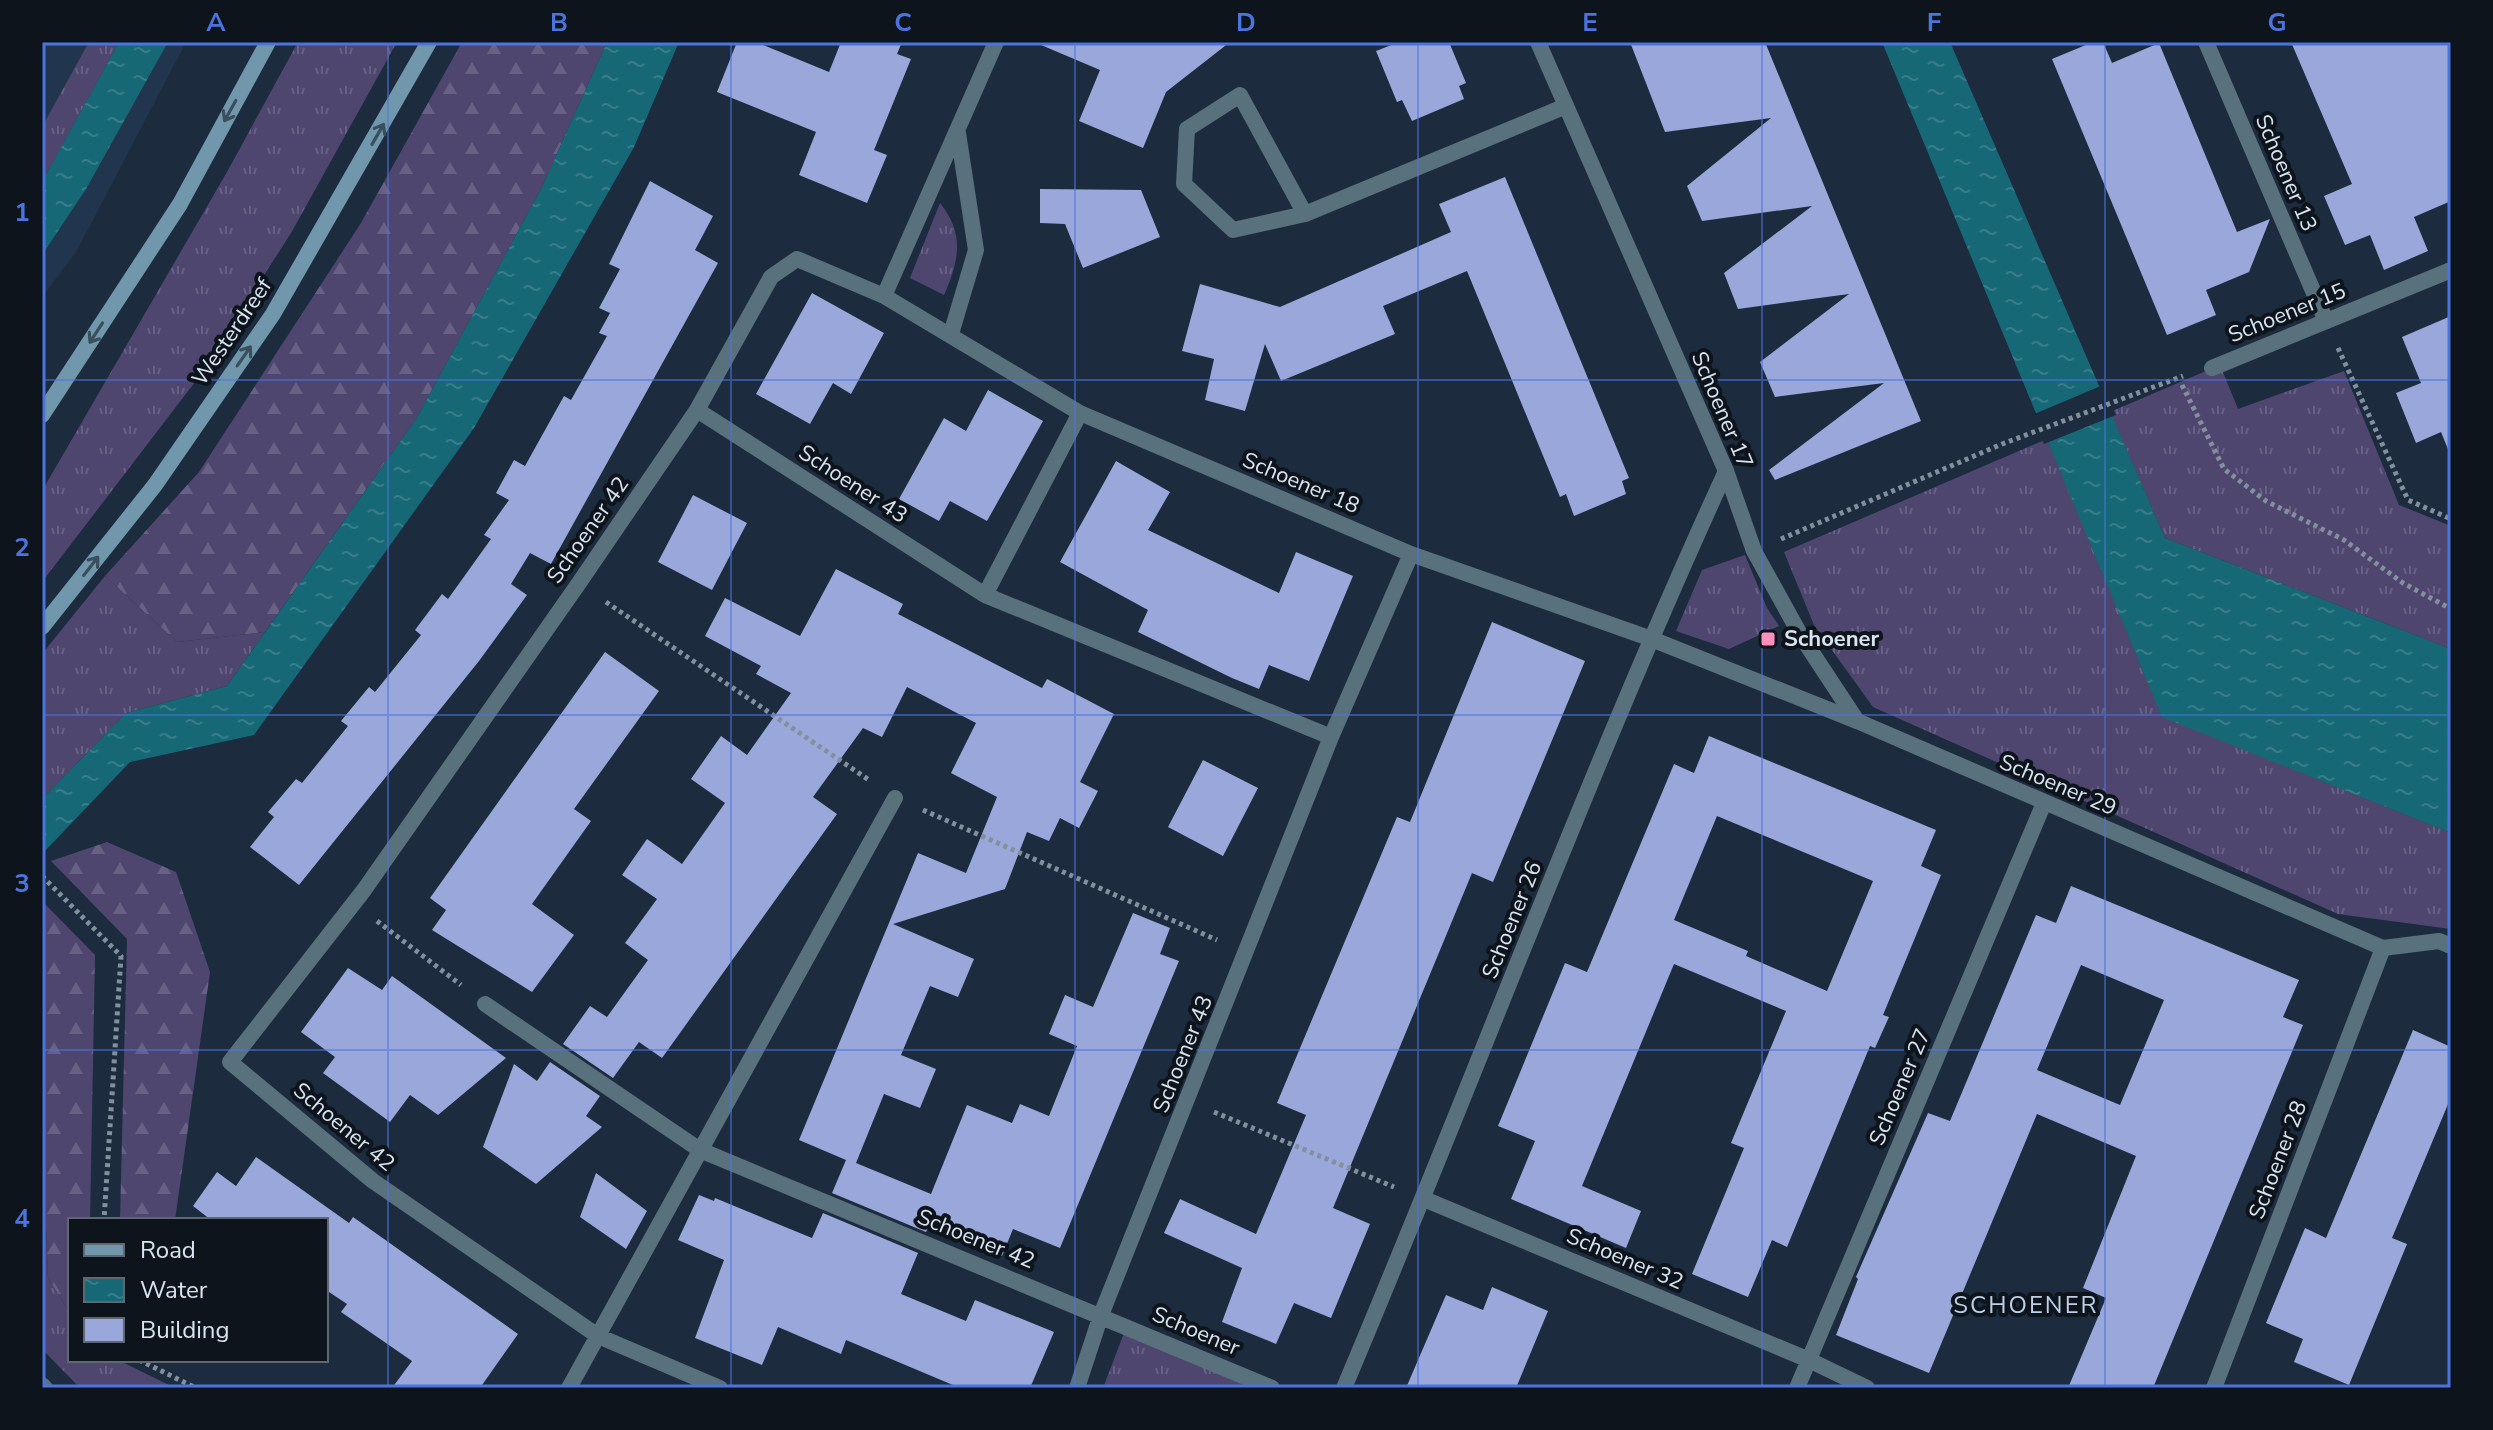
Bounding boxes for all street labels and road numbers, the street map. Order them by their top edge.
street label: Schoener 13 [2248,110,2324,236]
street label: Westerdreef [185,272,279,392]
street label: Schoener 15 [2224,276,2350,350]
street label: Schoener 17 [1684,347,1760,473]
street label: Schoener 43 [793,438,913,530]
street label: Schoener 18 [1238,445,1364,521]
street label: Schoener 42 [540,470,636,590]
street label: Schoener 29 [1995,747,2121,823]
street label: Schoener 26 [1475,857,1549,983]
street label: Schoener 43 [1146,991,1220,1117]
street label: Schoener 27 [1862,1024,1938,1150]
street label: Schoener 42 [287,1076,401,1178]
street label: Schoener 28 [2242,1097,2314,1223]
street label: Schoener 42 [913,1202,1039,1276]
street label: Schoener 32 [1562,1221,1688,1297]
street label: Schoener [1148,1299,1244,1363]

